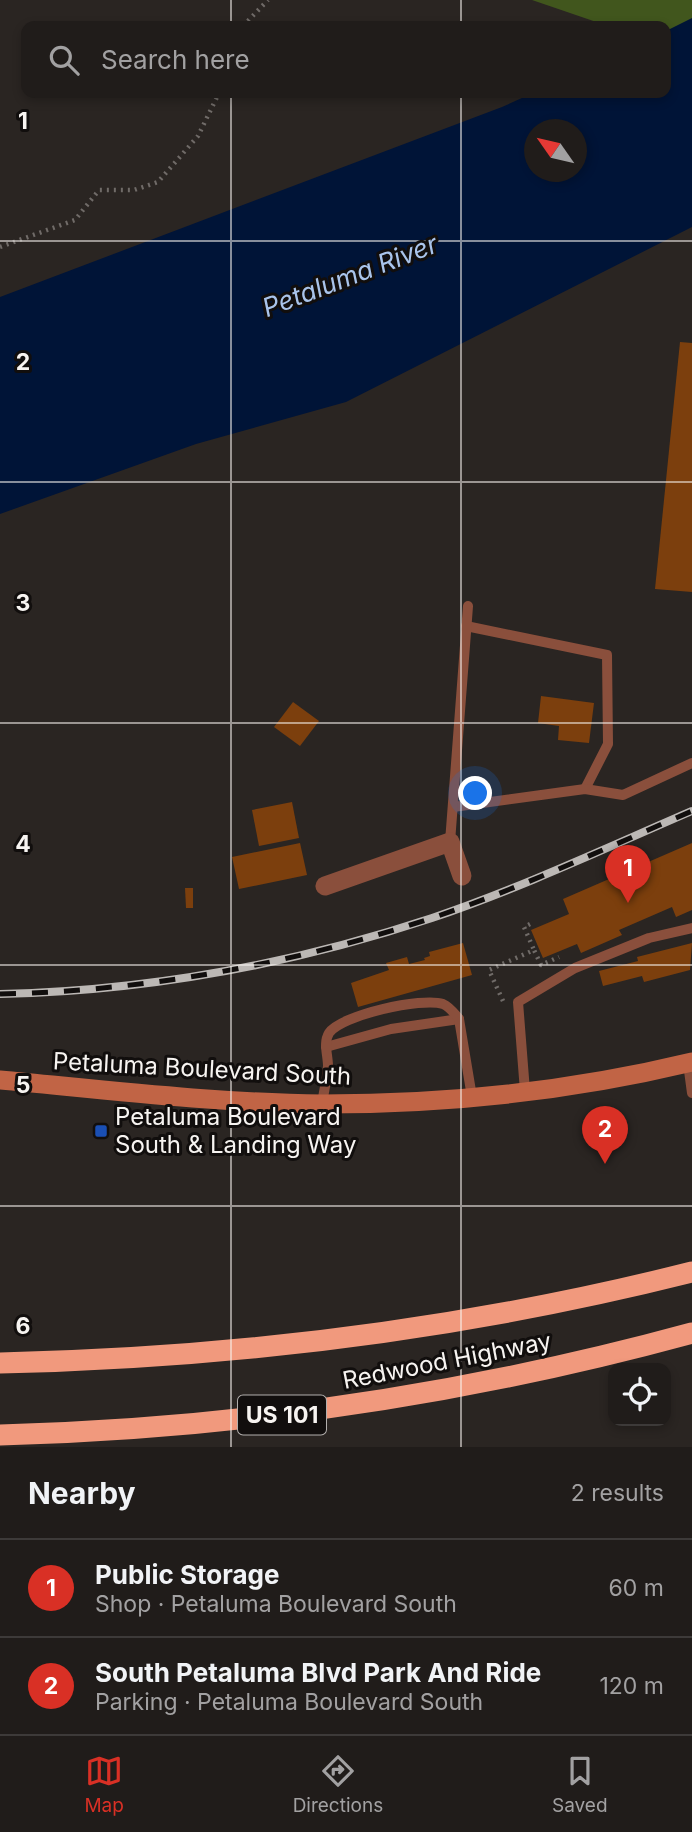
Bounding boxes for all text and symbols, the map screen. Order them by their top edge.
search box [21,21,671,98]
icon: search [45,41,83,79]
text: Search here [101,44,250,75]
text: 1 [18,107,28,135]
north arrow [524,119,587,182]
water label: Petaluma River [258,227,443,323]
text: 2 [16,348,30,376]
text: 3 [16,589,30,617]
your location [458,776,492,810]
text: 4 [15,830,31,858]
pin: 1 [605,845,651,903]
street label: Petaluma Boulevard South [52,1046,352,1091]
text: 5 [16,1071,30,1099]
place label: Petaluma Boulevard South & Landing Way [115,1102,356,1159]
pin: 2 [582,1106,628,1164]
marker: Petaluma Boulevard South & Landing Way [93,1123,109,1139]
text: 6 [16,1312,30,1340]
street label: Redwood Highway [340,1326,554,1395]
map controls [608,1363,671,1426]
button: locate [608,1363,671,1426]
road number: US 101 [238,1396,326,1434]
text: Nearby [28,1475,136,1511]
text: 2 results [571,1479,664,1507]
text: Public Storage [95,1559,279,1590]
text: 1 [46,1574,56,1602]
text: 60 m [609,1574,664,1602]
text: Shop · Petaluma Boulevard South [95,1590,457,1618]
text: South Petaluma Blvd Park And Ride [95,1657,541,1688]
text: 2 [44,1672,58,1700]
text: 120 m [599,1672,664,1700]
text: Parking · Petaluma Boulevard South [95,1688,483,1716]
tab: Map [84,1752,124,1817]
tab: Directions [293,1752,383,1817]
tab: Saved [552,1752,608,1817]

